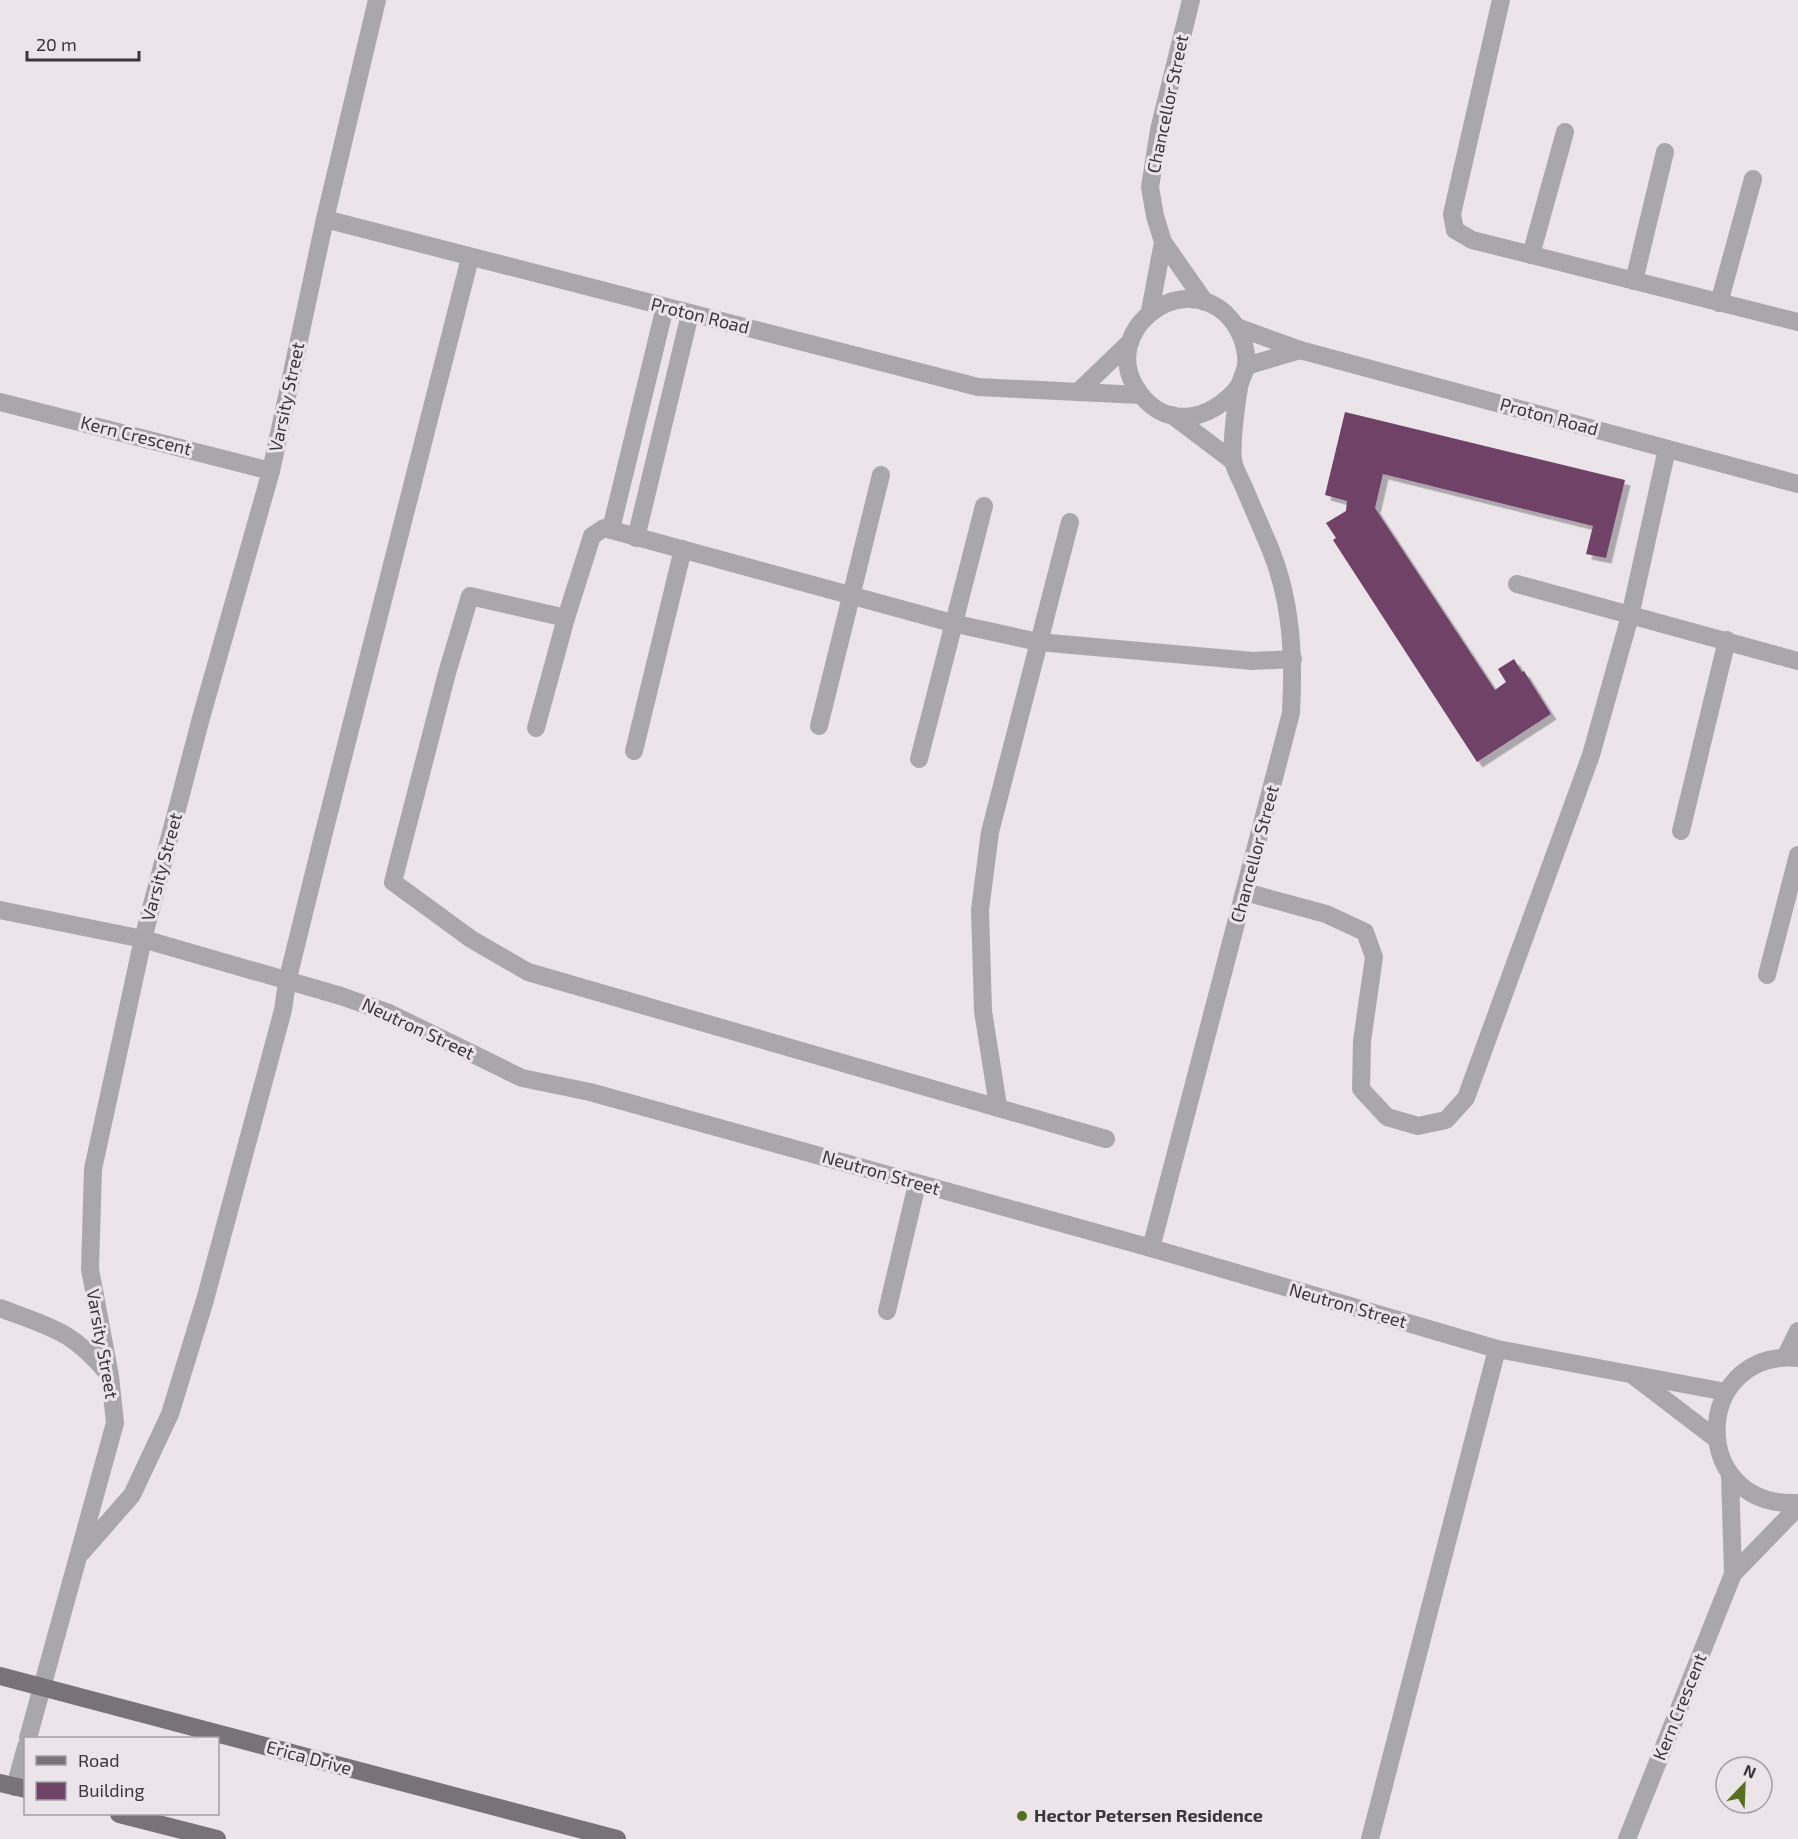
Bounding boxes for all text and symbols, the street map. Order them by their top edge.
scale bar [27,24,140,62]
street label: Chancellor Street [1142,32,1192,175]
text: 20 m [36,33,77,55]
street label: Proton Road [649,292,752,338]
street label: Varsity Street [264,340,308,453]
street label: Proton Road [1498,392,1601,440]
street label: Kern Crescent [79,411,194,459]
street label: Chancellor Street [1225,783,1283,925]
street label: Varsity Street [136,810,186,923]
street label: Neutron Street [359,993,478,1064]
street label: Neutron Street [820,1145,943,1199]
street label: Neutron Street [1287,1278,1410,1332]
street label: Varsity Street [82,1287,123,1401]
street label: Kern Crescent [1648,1650,1711,1763]
street label: Erica Drive [264,1735,354,1779]
legend [24,1737,219,1815]
text: Road [78,1749,119,1771]
north arrow [1714,1755,1774,1815]
text: N [1741,1760,1759,1782]
text: Building [78,1779,145,1801]
place label: Hector Petersen Residence [1034,1804,1263,1826]
marker: Hector Petersen Residence [1015,1809,1029,1823]

